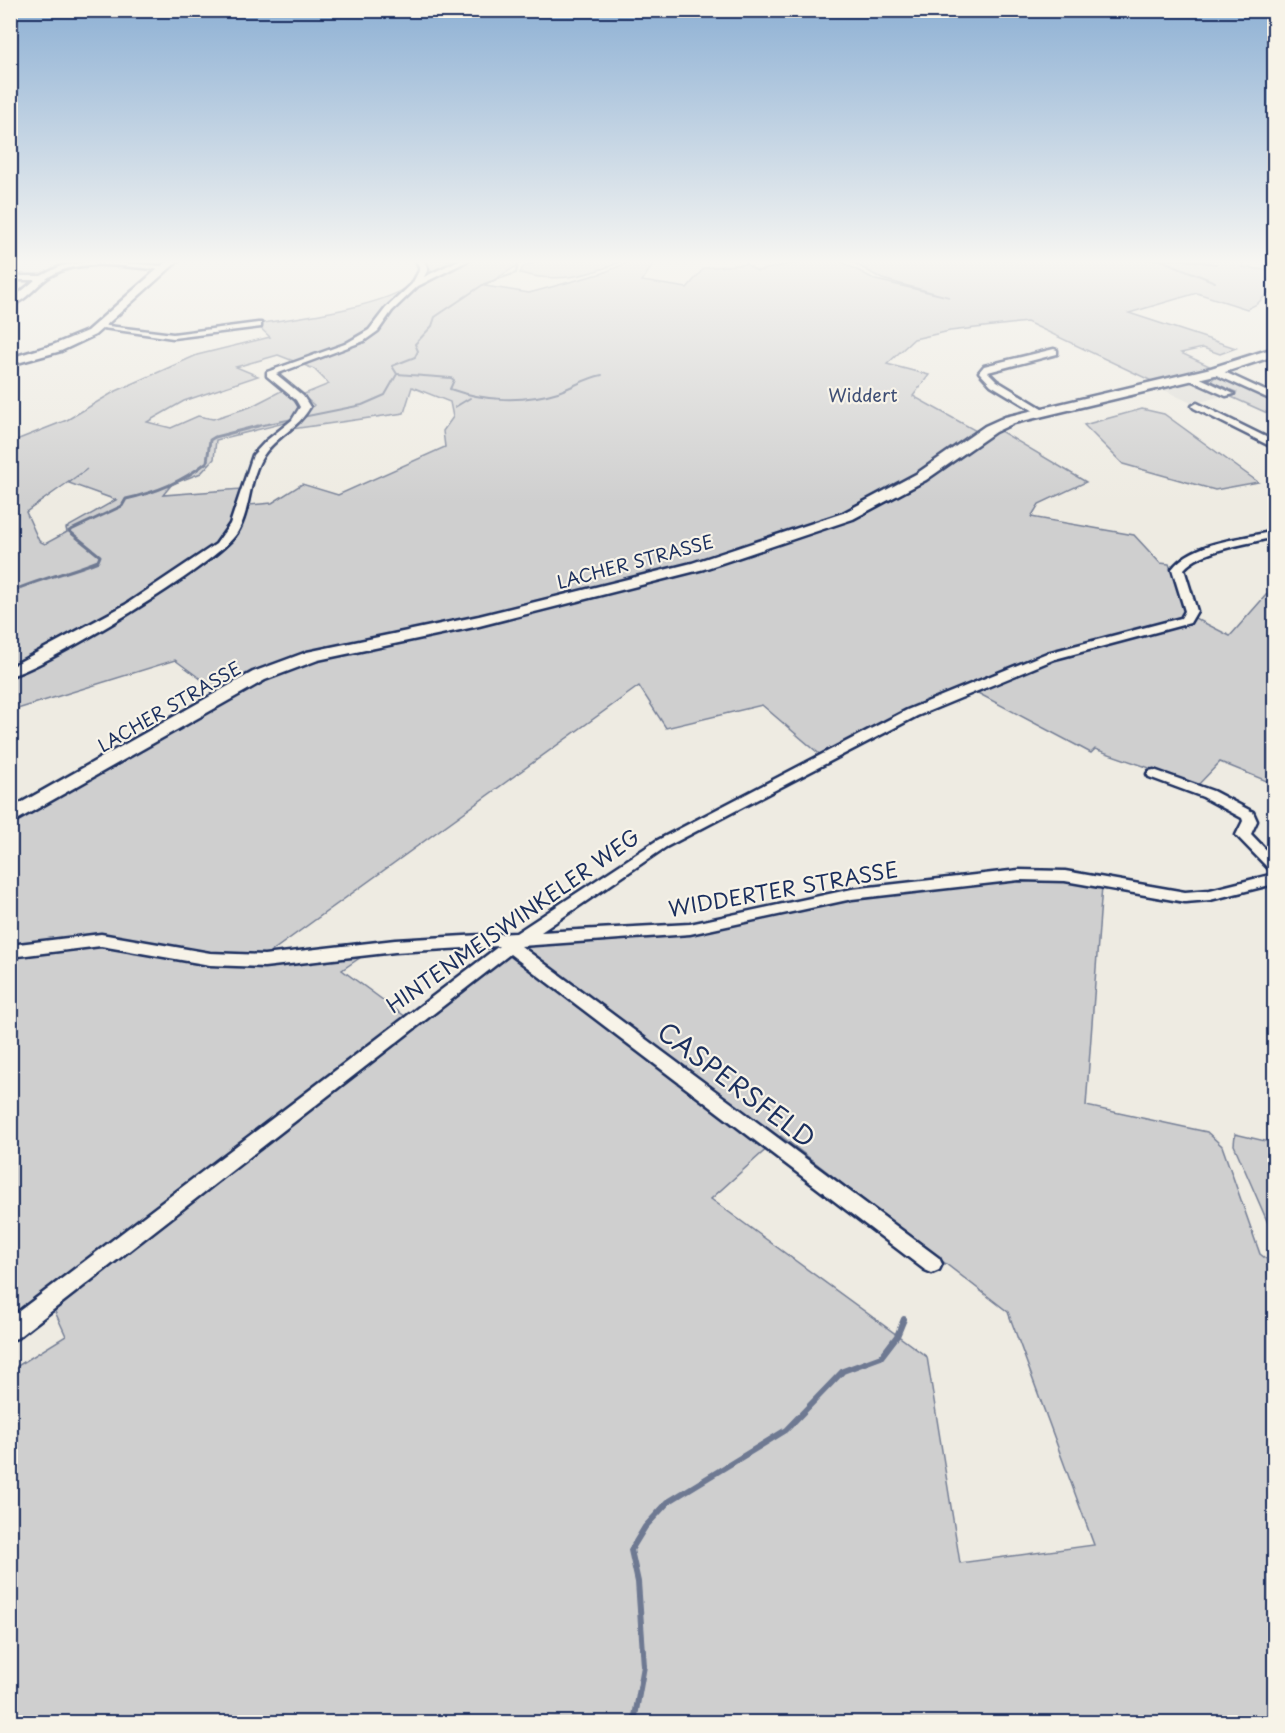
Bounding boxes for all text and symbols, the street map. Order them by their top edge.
park label: Widdert [828,381,898,408]
street label: LACHER STRASSE [553,527,717,595]
street label: LACHER STRASSE [92,654,246,758]
street label: HINTENMEISWINKELER WEG [379,820,645,1020]
street label: WIDDERTER STRASSE [666,852,900,924]
street label: CASPERSFELD [650,1012,824,1156]

